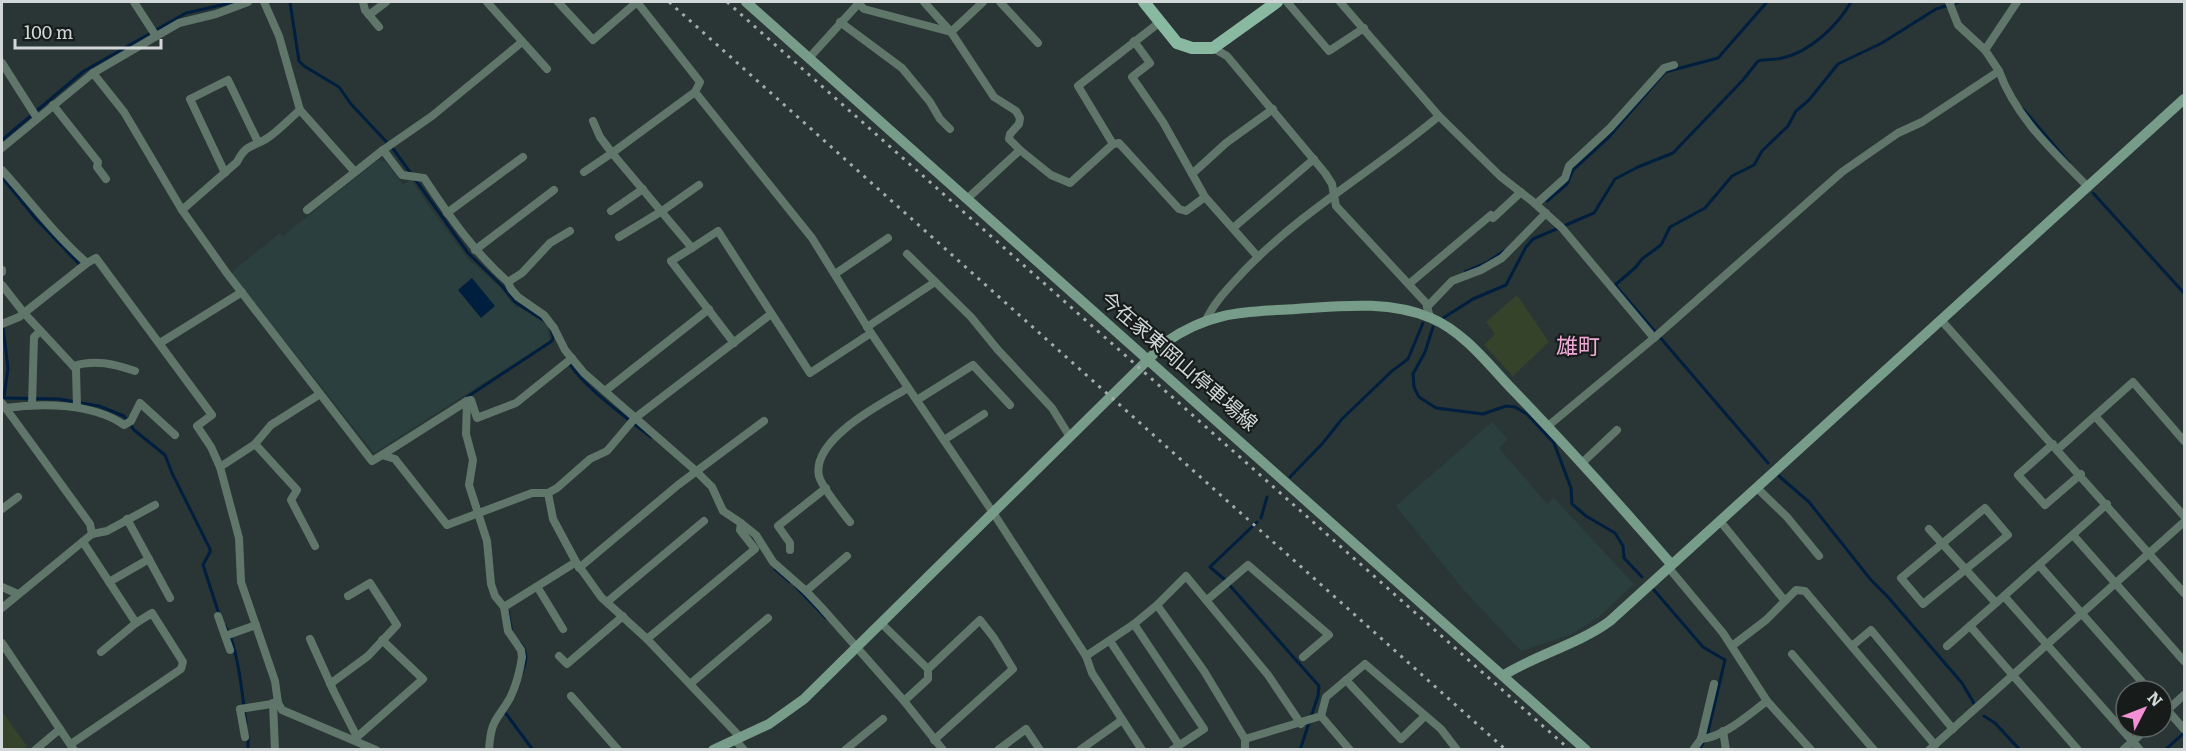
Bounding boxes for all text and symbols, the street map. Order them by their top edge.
scale bar [15,12,160,50]
text: 100 m [24,18,73,45]
street label: 今在家東岡山停車場線 [1095,283,1266,436]
district label: 雄町 [1556,328,1600,361]
north arrow [2114,679,2174,739]
text: N [2142,685,2169,711]

